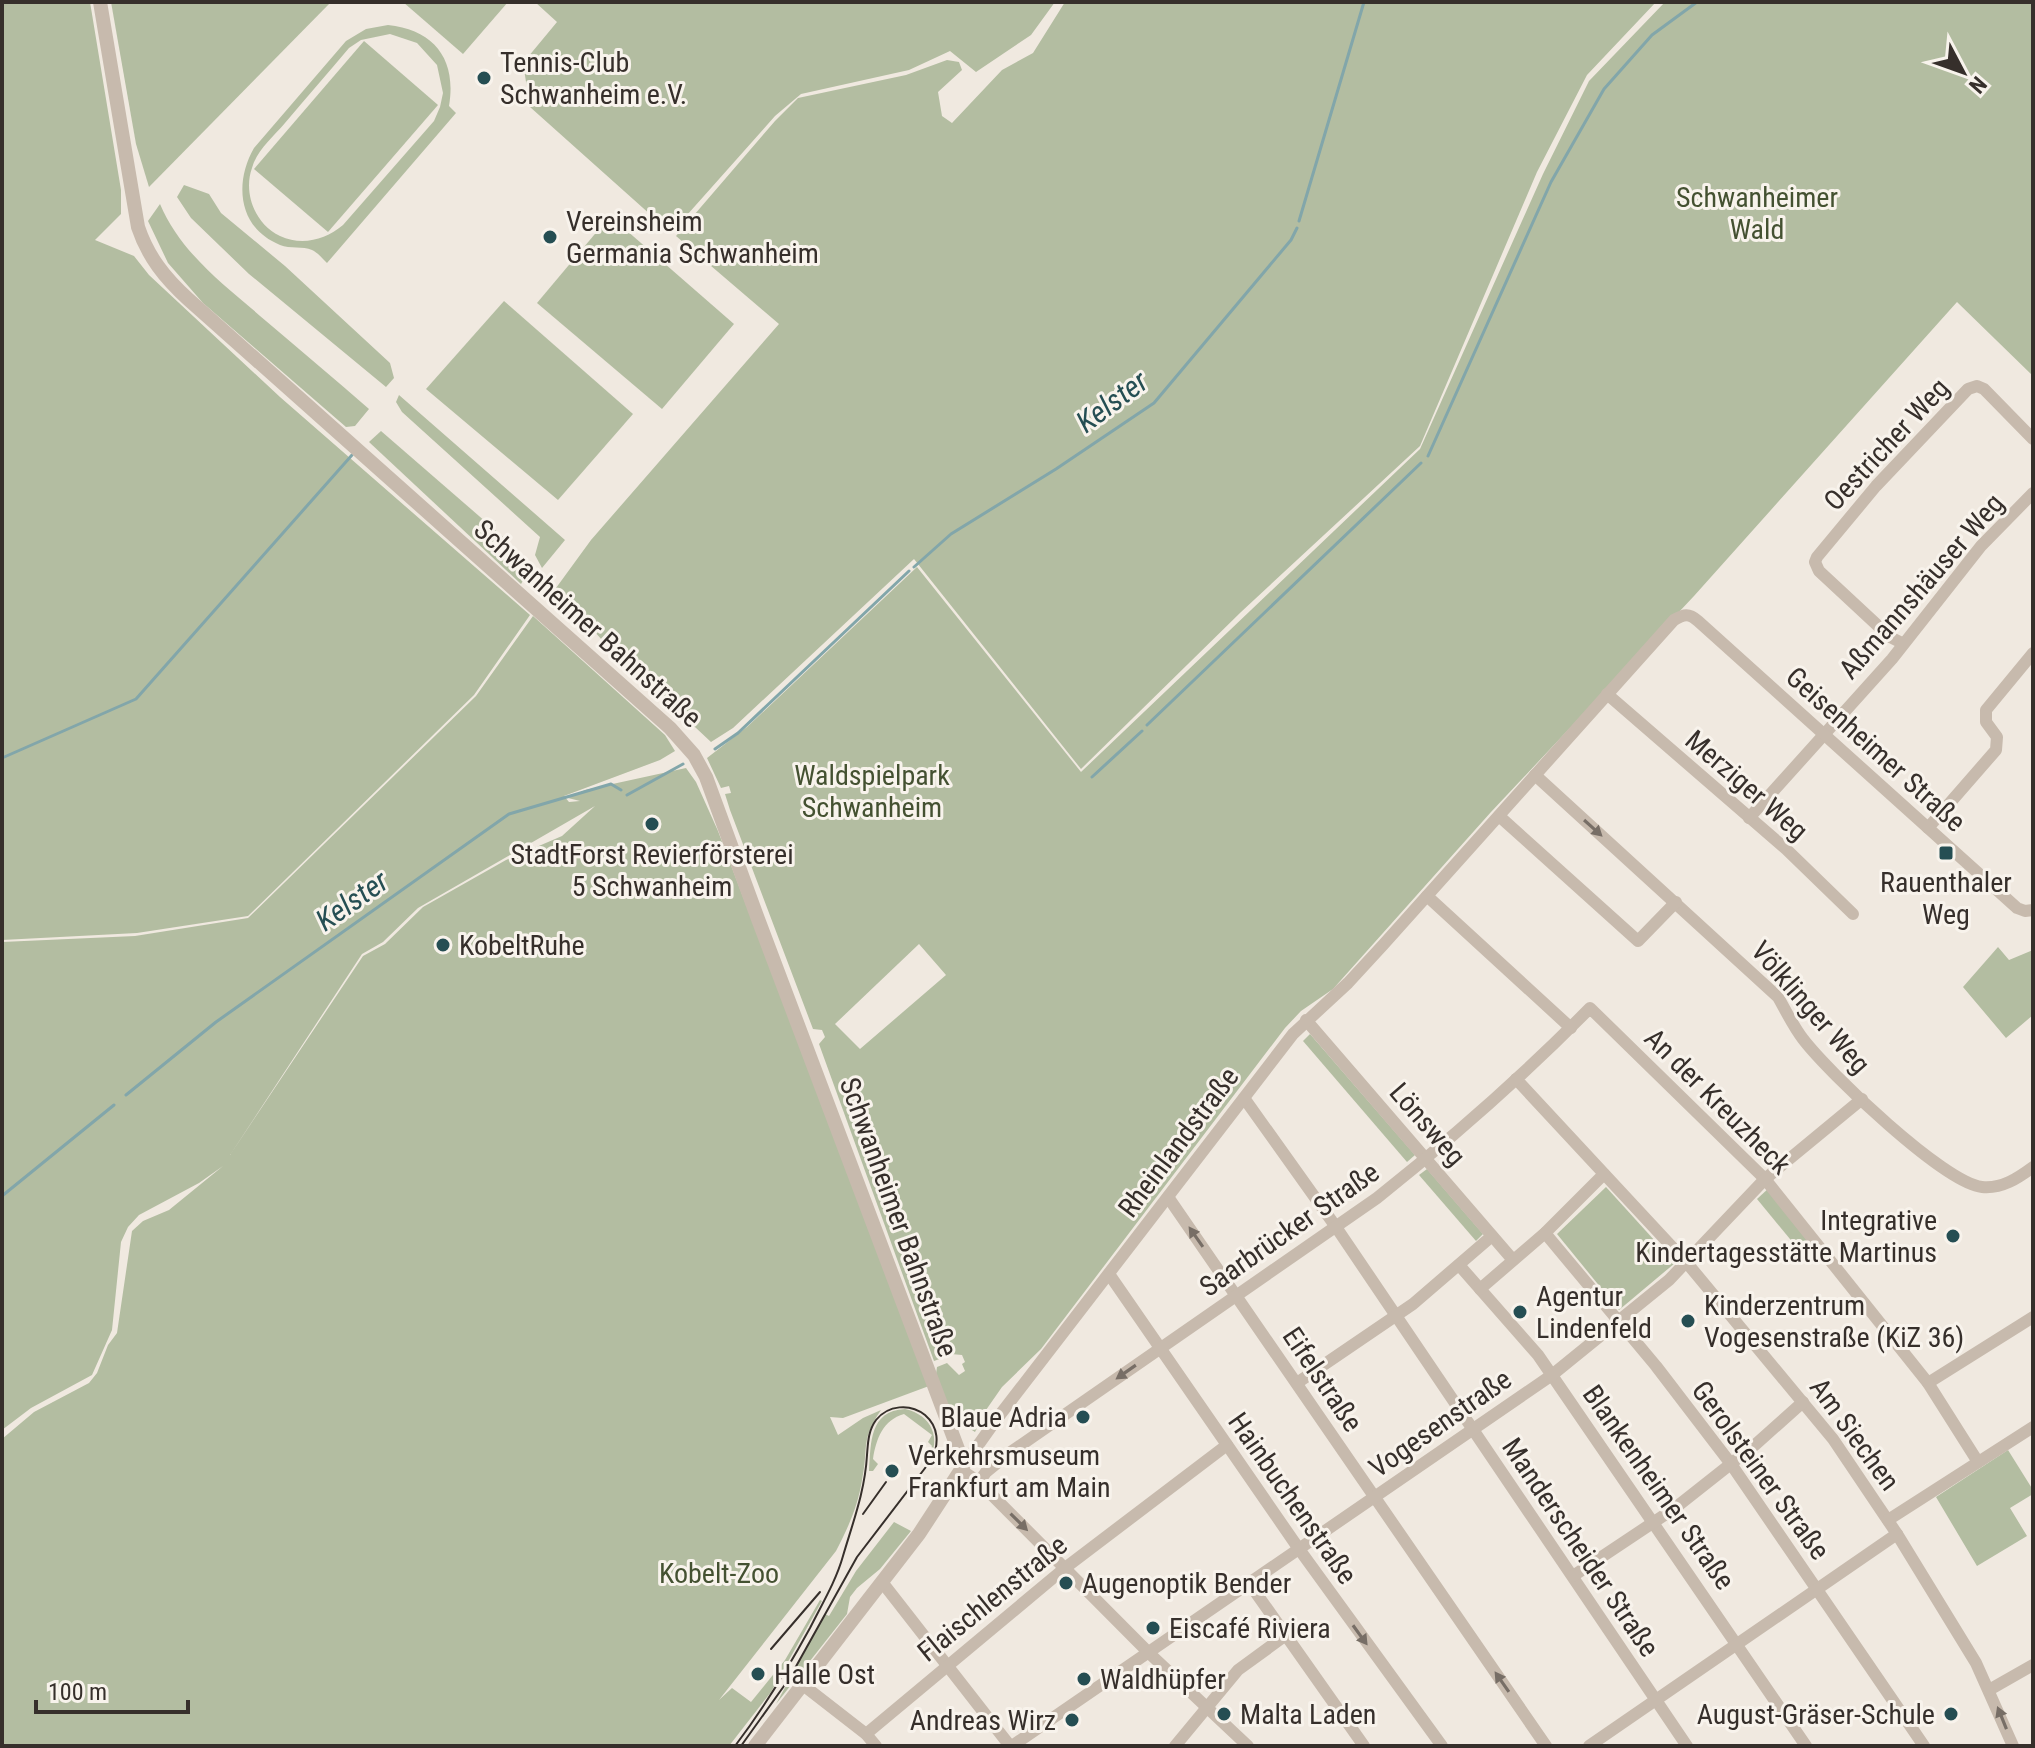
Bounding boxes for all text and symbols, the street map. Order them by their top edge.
north arrow [1923,32,2003,112]
place label: Tennis-Club Schwanheim e.V. [500,46,687,111]
marker: Tennis-Club Schwanheim e.V. [475,69,493,87]
text: N [1964,72,1992,98]
park label: Schwanheimer Wald [1676,181,1838,246]
place label: Vereinsheim Germania Schwanheim [566,205,819,270]
marker: Vereinsheim Germania Schwanheim [541,228,559,246]
water label: Kelster [1069,363,1155,440]
street label: Oestricher Weg [1817,372,1956,517]
street label: Aßmannshäuser Weg [1832,487,2011,686]
street label: Schwanheimer Bahnstraße [467,513,708,734]
street label: Geisenheimer Straße [1779,660,1972,838]
street label: Merziger Weg [1679,723,1815,847]
park label: Waldspielpark Schwanheim [794,759,950,824]
marker: StadtForst Revierförsterei 5 Schwanheim [643,815,661,833]
one-way arrow [1584,818,1603,836]
place label: StadtForst Revierförsterei 5 Schwanheim [510,838,794,903]
marker: Rauenthaler Weg [1937,844,1955,862]
water label: Kelster [309,863,396,938]
place label: Rauenthaler Weg [1880,866,2012,931]
place label: KobeltRuhe [459,929,585,962]
street label: Völklinger Weg [1744,934,1877,1080]
marker: KobeltRuhe [434,936,452,954]
street label: An der Kreuzheck [1638,1022,1798,1181]
street label: Rheinlandstraße [1111,1061,1245,1224]
street label: Schwanheimer Bahnstraße [833,1073,964,1361]
street label: Lönsweg [1383,1076,1472,1172]
street label: Saarbrücker Straße [1193,1155,1385,1303]
place label: Integrative Kindertagesstätte Martinus [1635,1204,1937,1269]
one-way arrow [1189,1226,1204,1247]
marker: Integrative Kindertagesstätte Martinus [1944,1227,1962,1245]
place label: Agentur Lindenfeld [1536,1280,1652,1345]
place label: Kinderzentrum Vogesenstraße (KiZ 36) [1704,1289,1964,1354]
marker: Agentur Lindenfeld [1511,1303,1529,1321]
marker: Kinderzentrum Vogesenstraße (KiZ 36) [1679,1312,1697,1330]
street label: Eifelstraße [1276,1321,1369,1438]
street label: Vogesenstraße [1363,1362,1518,1484]
one-way arrow [1116,1364,1137,1379]
street label: Am Siechen [1803,1372,1906,1497]
street label: Gerolsteiner Straße [1685,1375,1836,1566]
street label: Blankenheimer Straße [1576,1379,1741,1596]
place label: Blaue Adria [940,1401,1067,1434]
street label: Hainbuchenstraße [1221,1406,1364,1590]
marker: Blaue Adria [1074,1408,1092,1426]
street label: Manderscheider Straße [1495,1432,1666,1663]
place label: Verkehrsmuseum Frankfurt am Main [908,1439,1110,1504]
marker: Verkehrsmuseum Frankfurt am Main [883,1462,901,1480]
one-way arrow [1009,1512,1028,1531]
street label: Flaischlenstraße [911,1528,1074,1669]
park label: Kobelt-Zoo [659,1557,779,1590]
place label: Augenoptik Bender [1082,1567,1291,1600]
marker: Augenoptik Bender [1057,1574,1075,1592]
place label: Eiscafé Riviera [1169,1612,1331,1645]
marker: Eiscafé Riviera [1144,1619,1162,1637]
one-way arrow [1352,1624,1367,1645]
place label: Halle Ost [774,1658,875,1691]
place label: Waldhüpfer [1100,1663,1226,1696]
scale bar [36,1664,188,1714]
marker: Halle Ost [749,1665,767,1683]
marker: Waldhüpfer [1075,1670,1093,1688]
one-way arrow [1495,1671,1510,1692]
text: 100 m [48,1678,107,1706]
place label: Malta Laden [1240,1698,1376,1731]
place label: August-Gräser-Schule [1697,1698,1935,1731]
place label: Andreas Wirz [910,1704,1056,1737]
marker: Malta Laden [1215,1705,1233,1723]
marker: August-Gräser-Schule [1942,1705,1960,1723]
one-way arrow [1995,1706,2008,1730]
marker: Andreas Wirz [1063,1711,1081,1729]

